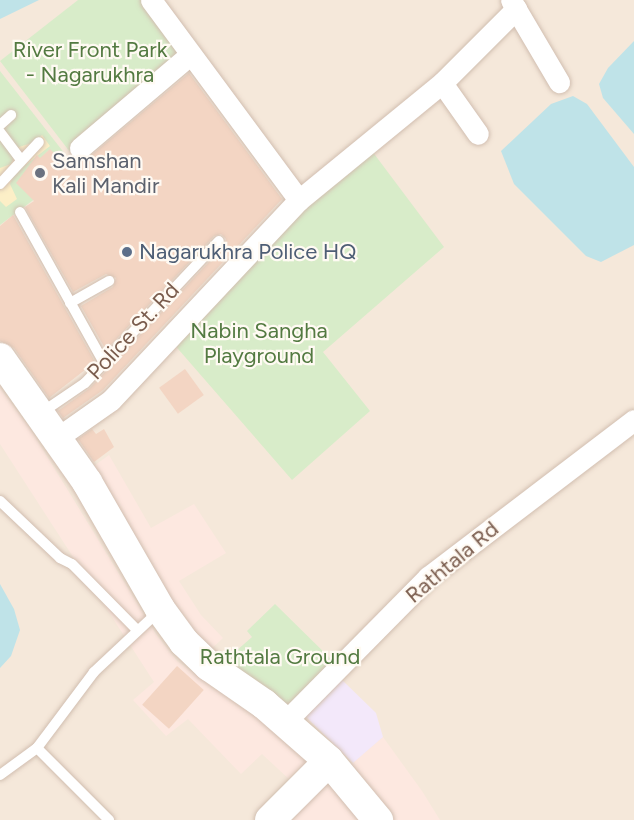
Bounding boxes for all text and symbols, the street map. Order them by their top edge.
park label: River Front Park - Nagarukhra [13,36,167,88]
place label: Samshan Kali Mandir [52,147,159,198]
marker: Samshan Kali Mandir [33,166,47,180]
place label: Nagarukhra Police HQ [139,239,356,265]
marker: Nagarukhra Police HQ [120,245,134,259]
street label: Police St. Rd [81,277,185,385]
park label: Nabin Sangha Playground [190,317,328,368]
street label: Rathtala Rd [400,515,504,609]
park label: Rathtala Ground [200,644,360,670]

